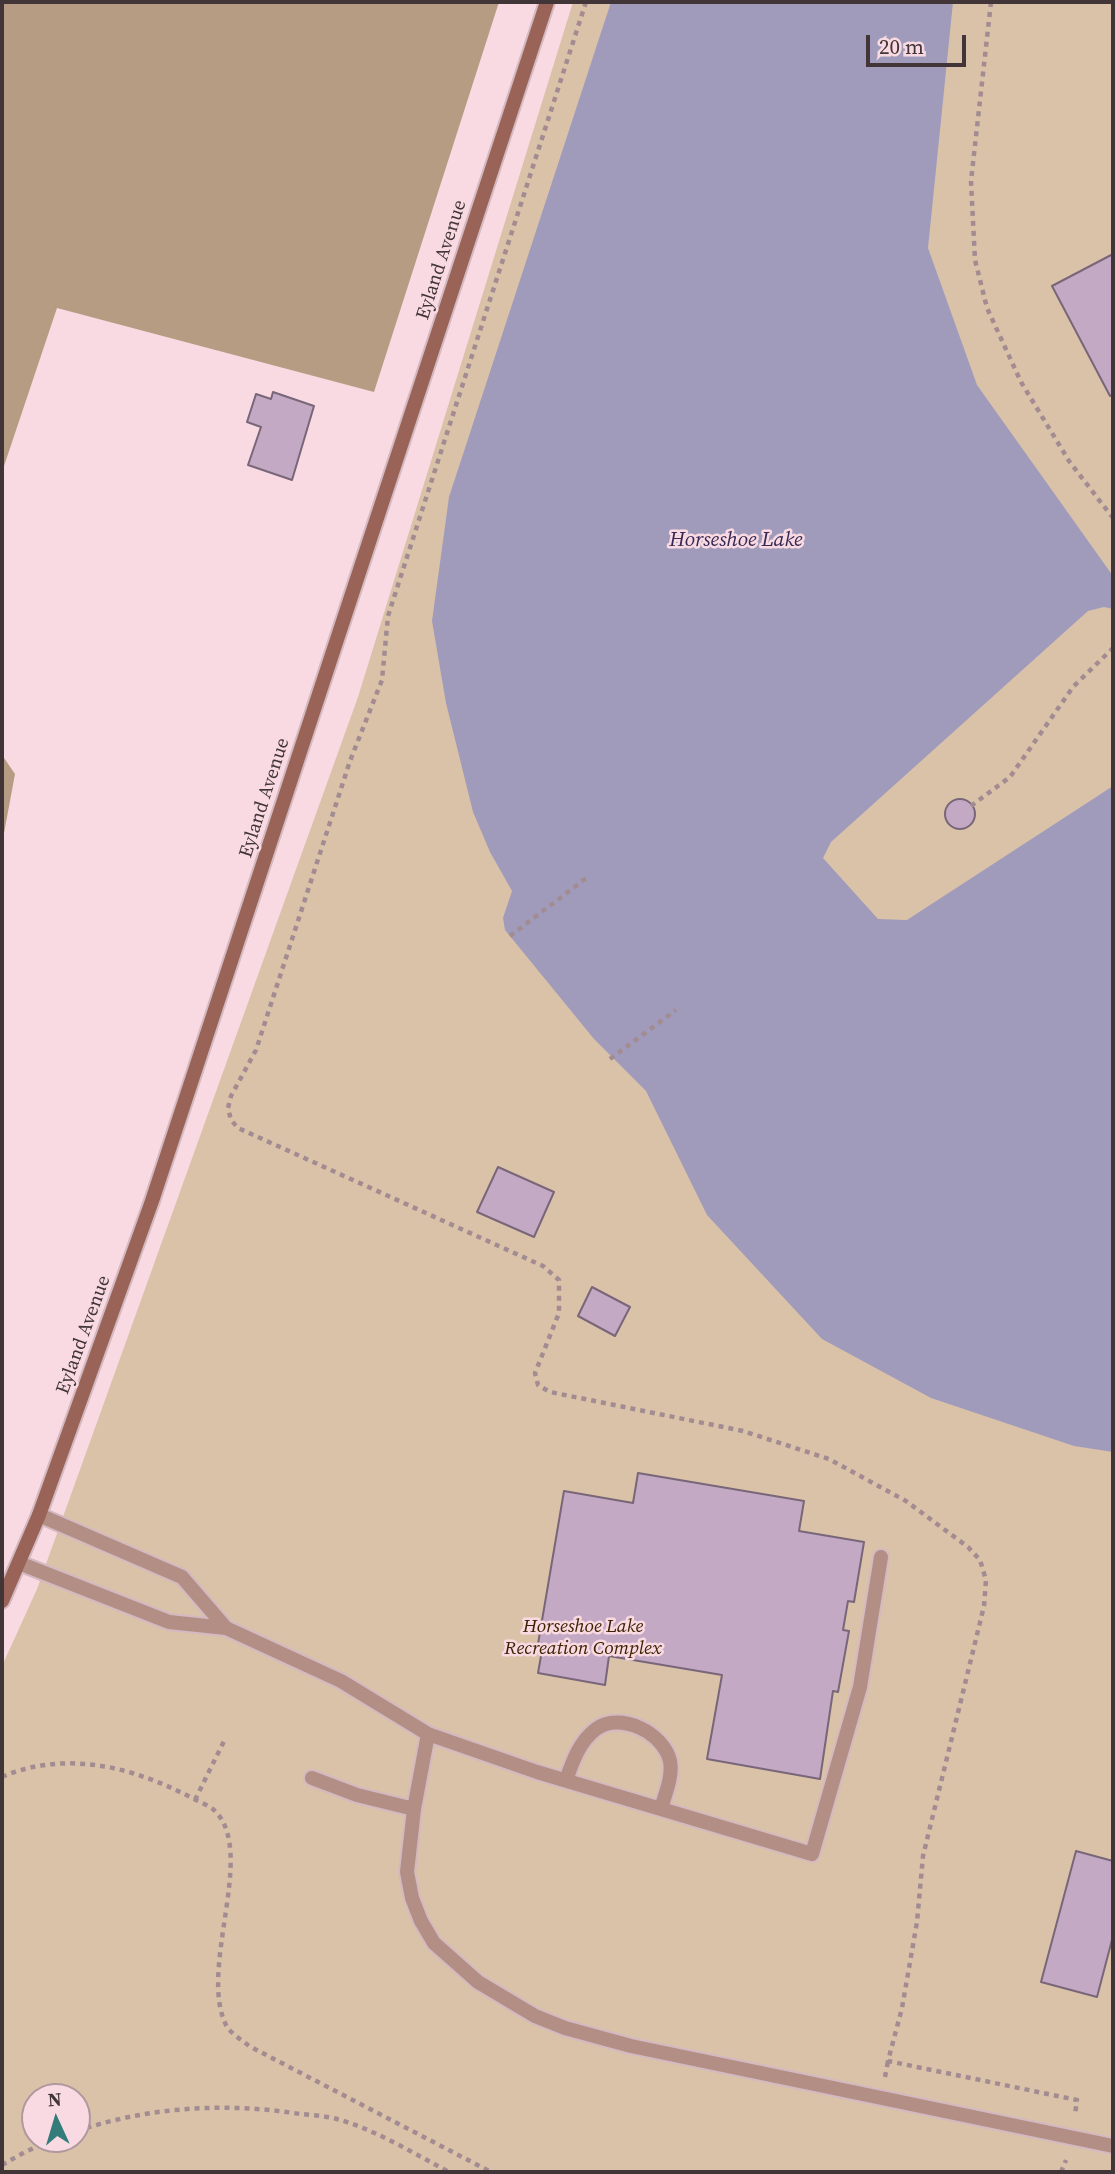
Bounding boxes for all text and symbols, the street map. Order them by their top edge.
scale bar [870,21,970,65]
text: 20 m [879,32,924,61]
street label: Eyland Avenue [412,197,472,323]
water label: Horseshoe Lake [669,528,803,554]
street label: Eyland Avenue [235,735,295,861]
street label: Eyland Avenue [52,1273,116,1397]
park label: Horseshoe Lake Recreation Complex [504,1616,662,1660]
north arrow [21,2083,91,2153]
text: N [47,2086,62,2112]

